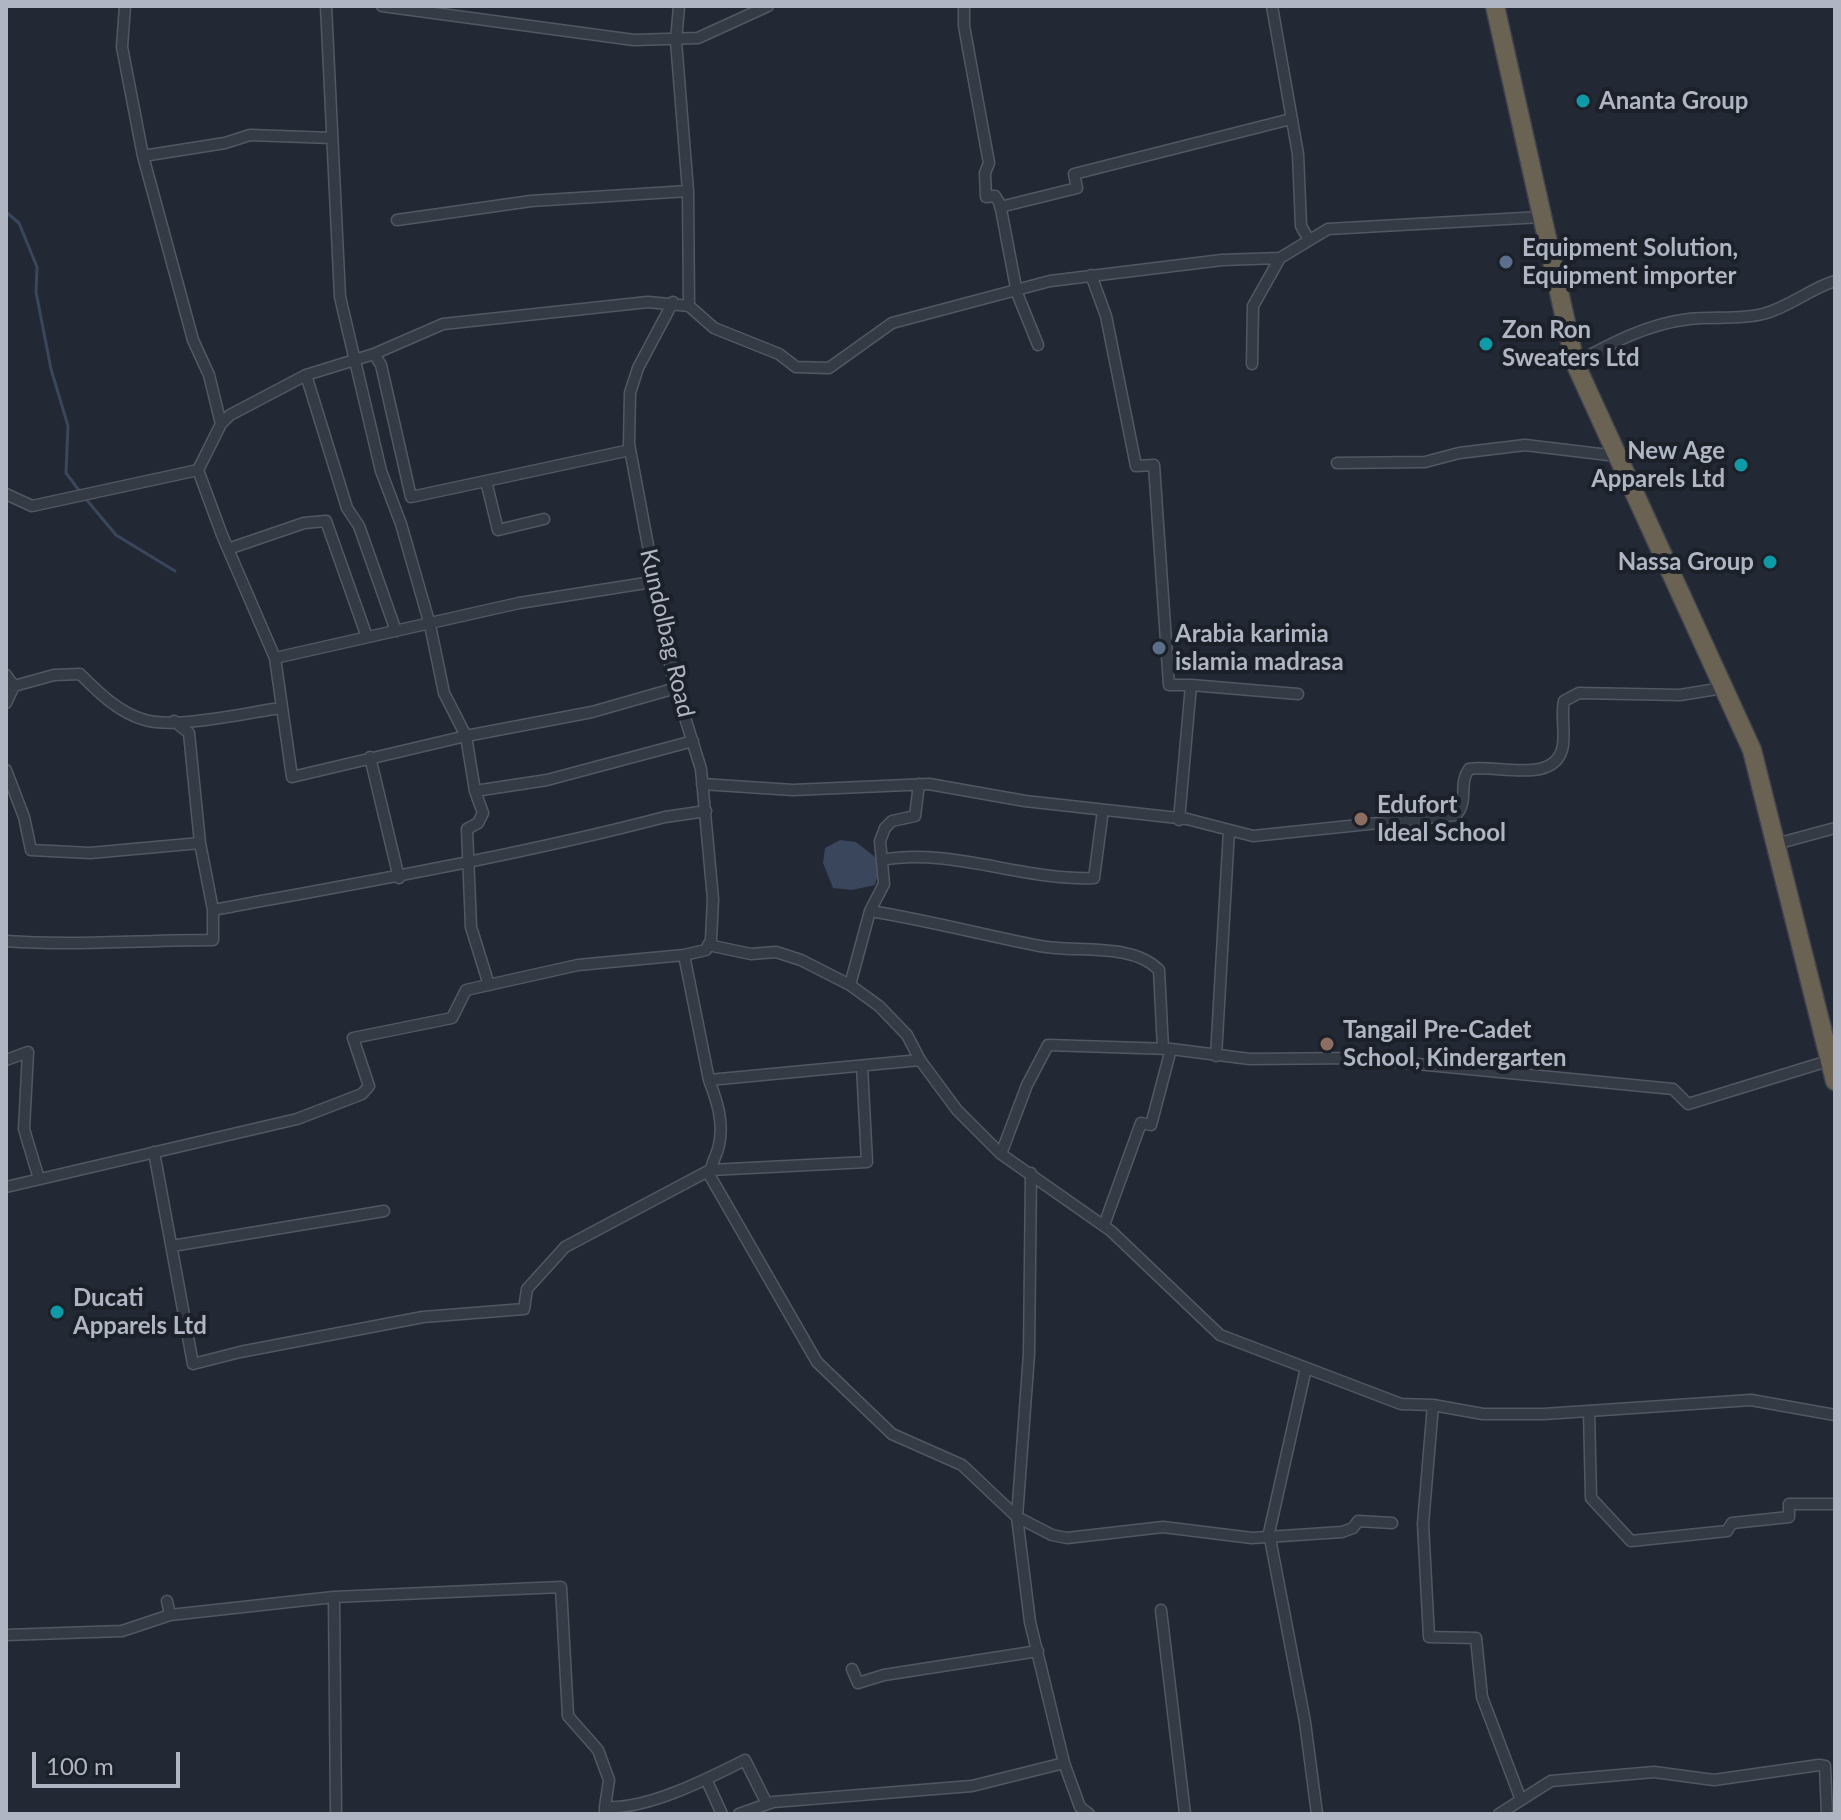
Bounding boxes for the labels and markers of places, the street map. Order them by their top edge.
place label: Ananta Group [1599,87,1748,115]
marker: Ananta Group [1574,92,1592,110]
place label: Equipment Solution, Equipment importer [1522,234,1738,290]
marker: Equipment Solution, Equipment importer [1497,253,1515,271]
place label: Zon Ron Sweaters Ltd [1502,316,1640,372]
marker: Zon Ron Sweaters Ltd [1477,335,1495,353]
place label: New Age Apparels Ltd [1591,437,1725,493]
marker: New Age Apparels Ltd [1732,456,1750,474]
place label: Nassa Group [1618,548,1754,576]
marker: Nassa Group [1761,553,1779,571]
place label: Arabia karimia islamia madrasa [1175,620,1344,676]
marker: Arabia karimia islamia madrasa [1150,639,1168,657]
place label: Edufort Ideal School [1377,791,1506,847]
marker: Edufort Ideal School [1352,810,1370,828]
place label: Tangail Pre-Cadet School, Kindergarten [1343,1016,1567,1072]
marker: Tangail Pre-Cadet School, Kindergarten [1318,1035,1336,1053]
place label: Ducati Apparels Ltd [73,1284,207,1340]
marker: Ducati Apparels Ltd [48,1303,66,1321]

